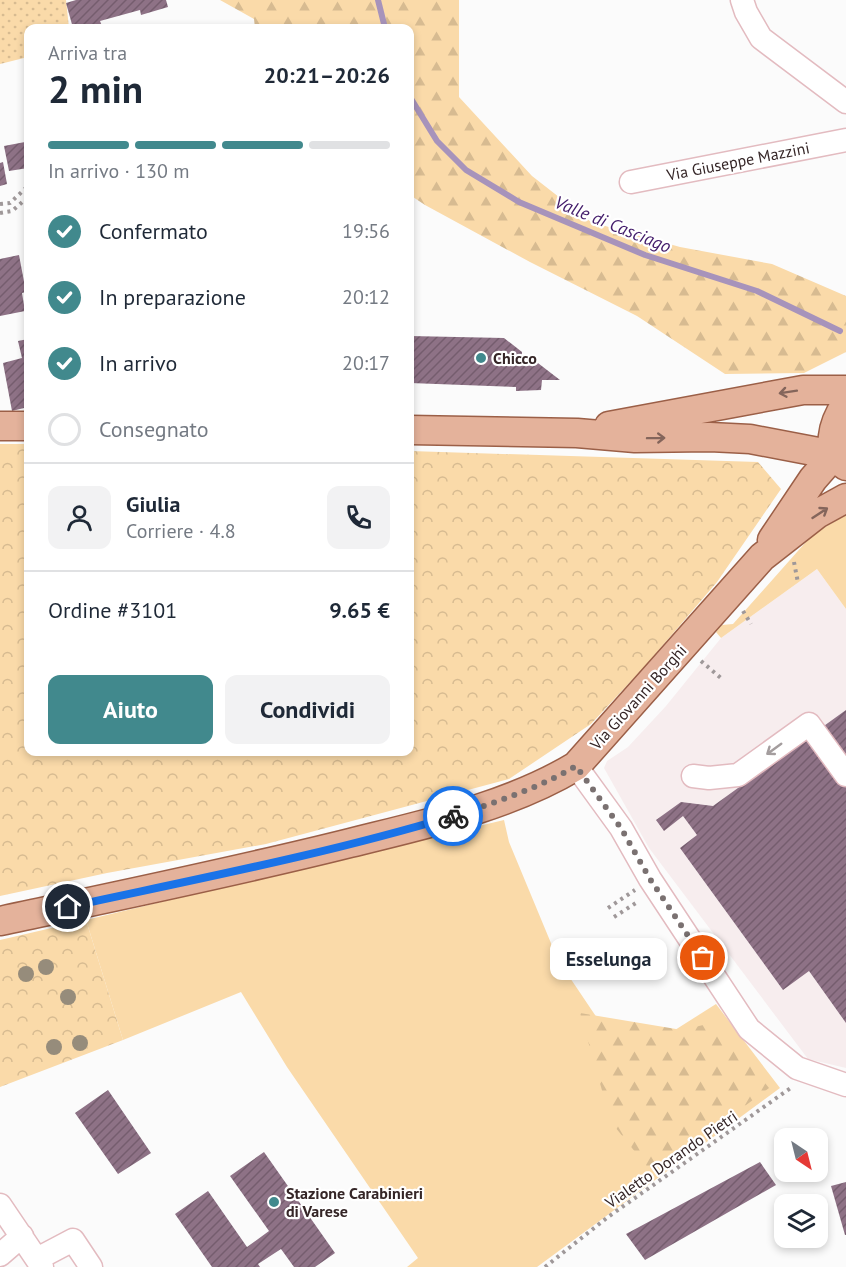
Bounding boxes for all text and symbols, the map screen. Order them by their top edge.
text: Arriva tra [48,40,127,66]
text: 20:21–20:26 [264,61,390,89]
text: 2 min [48,63,143,114]
street label: Via Giuseppe Mazzini [664,137,811,185]
text: In arrivo · 130 m [48,158,189,184]
water label: Valle di Casciago [551,190,675,258]
icon: check [48,215,81,248]
text: Confermato [99,217,208,245]
text: 19:56 [342,218,390,244]
icon: check [48,281,81,314]
text: In preparazione [99,283,246,311]
text: 20:12 [342,284,390,310]
icon: check [48,347,81,380]
place label: Chicco [493,348,537,368]
text: In arrivo [99,349,177,377]
text: 20:17 [342,350,390,376]
marker: Chicco [474,351,488,365]
one-way arrow [778,387,798,398]
text: Consegnato [99,415,209,443]
one-way arrow [646,432,666,444]
button: person [48,486,111,549]
button: phone [327,486,390,549]
text: Giulia [126,490,180,518]
one-way arrow [811,507,828,519]
text: Corriere · 4.8 [126,518,236,544]
text: Ordine #3101 [48,596,177,624]
text: 9.65 € [329,596,390,624]
street label: Via Giovanni Borghi [585,640,691,755]
button: Aiuto [48,675,213,744]
button: Condividi [225,675,390,744]
one-way arrow [766,743,782,756]
courier [423,786,483,846]
icon: bike [437,800,470,833]
pin [42,881,93,932]
icon: home [51,890,84,923]
pin [677,932,728,983]
callout: Esselunga [550,937,667,979]
icon: bag [686,941,719,974]
text: Esselunga [566,946,651,972]
street label: Vialetto Dorando Pietri [600,1106,741,1213]
north arrow [774,1128,828,1182]
map controls [774,1128,828,1248]
place label: Stazione Carabinieri di Varese [286,1183,423,1221]
button: layers [774,1194,828,1248]
marker: Stazione Carabinieri di Varese [267,1195,281,1209]

